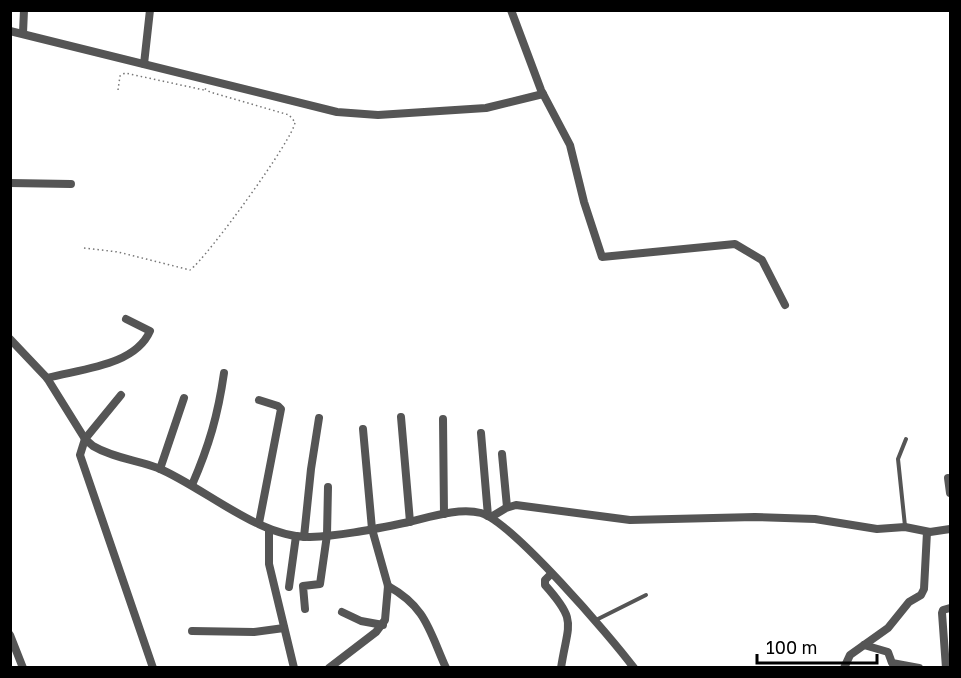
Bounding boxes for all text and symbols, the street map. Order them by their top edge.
scale bar [757,627,877,665]
text: 100 m [766,636,817,658]

